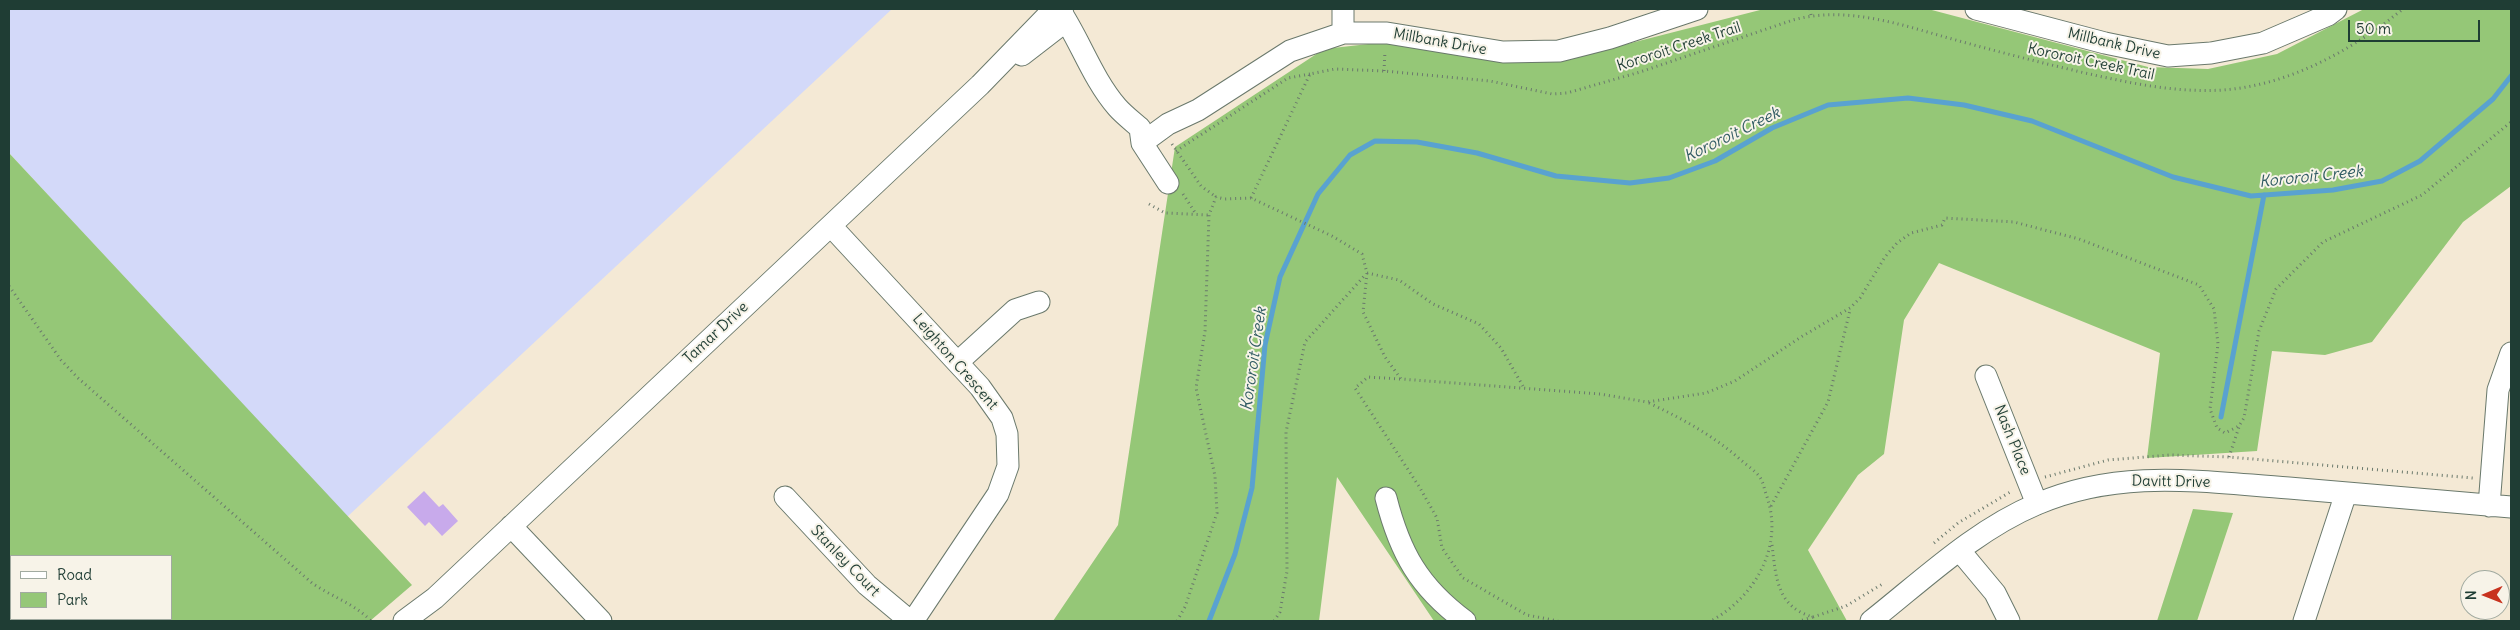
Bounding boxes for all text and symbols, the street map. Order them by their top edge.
scale bar [2350,10,2482,42]
street label: Kororoit Creek Trail [1615,18,1743,76]
text: 50 m [2356,19,2391,38]
street label: Millbank Drive [1392,25,1488,59]
street label: Millbank Drive [2066,25,2162,63]
street label: Kororoit Creek Trail [2026,40,2156,84]
water label: Kororoit Creek [1681,104,1783,166]
water label: Kororoit Creek [2258,162,2364,192]
street label: Tamar Drive [680,298,752,368]
water label: Kororoit Creek [1237,306,1271,412]
street label: Leighton Crescent [908,310,1002,414]
street label: Nash Place [1990,402,2034,478]
street label: Davitt Drive [2131,472,2211,492]
street label: Stanley Court [807,522,883,600]
legend [10,555,172,620]
text: Road [57,565,92,584]
north arrow [2460,570,2510,620]
text: Park [57,590,88,609]
text: N [2462,590,2480,600]

